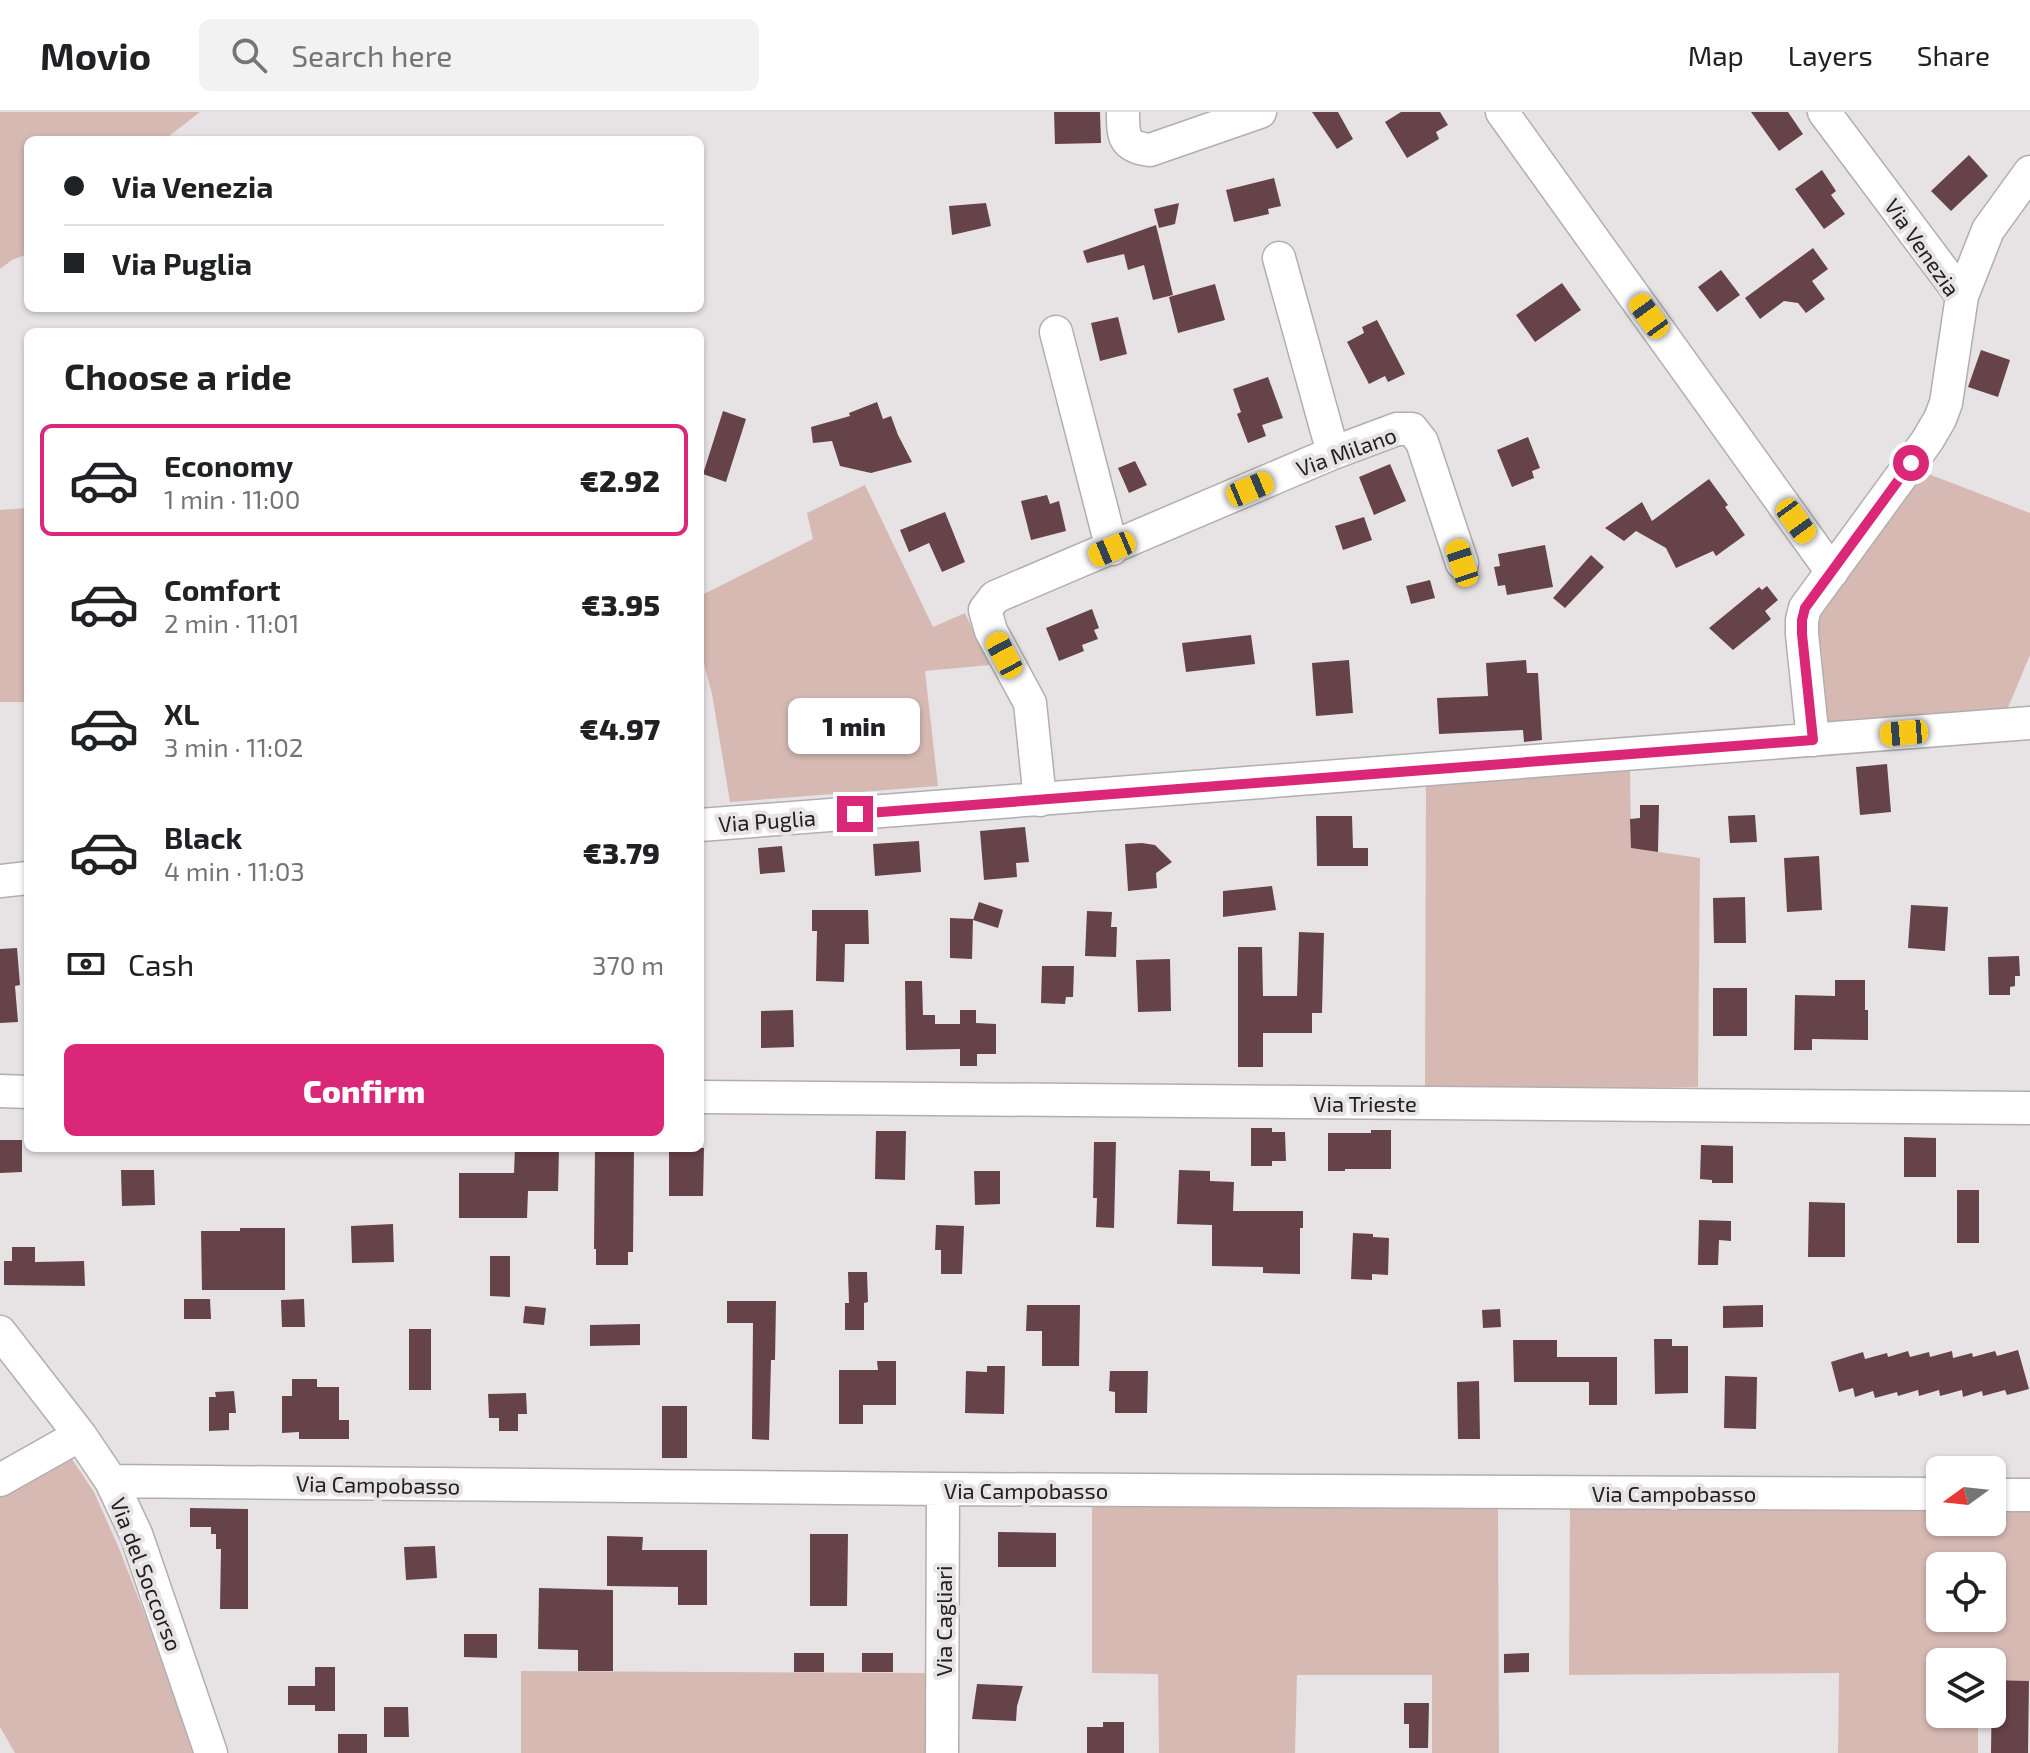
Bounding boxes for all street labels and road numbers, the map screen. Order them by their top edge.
street label: Via Venezia [1880,193,1966,301]
street label: Via Milano [1292,421,1400,481]
street label: Via Puglia [717,804,817,836]
street label: Via Trieste [1313,1090,1417,1116]
street label: Via Campobasso [296,1470,460,1498]
street label: Via Campobasso [944,1477,1108,1503]
street label: Via Campobasso [1592,1480,1756,1506]
street label: Via del Soccorso [106,1494,188,1654]
street label: Via Cagliari [930,1565,956,1677]

